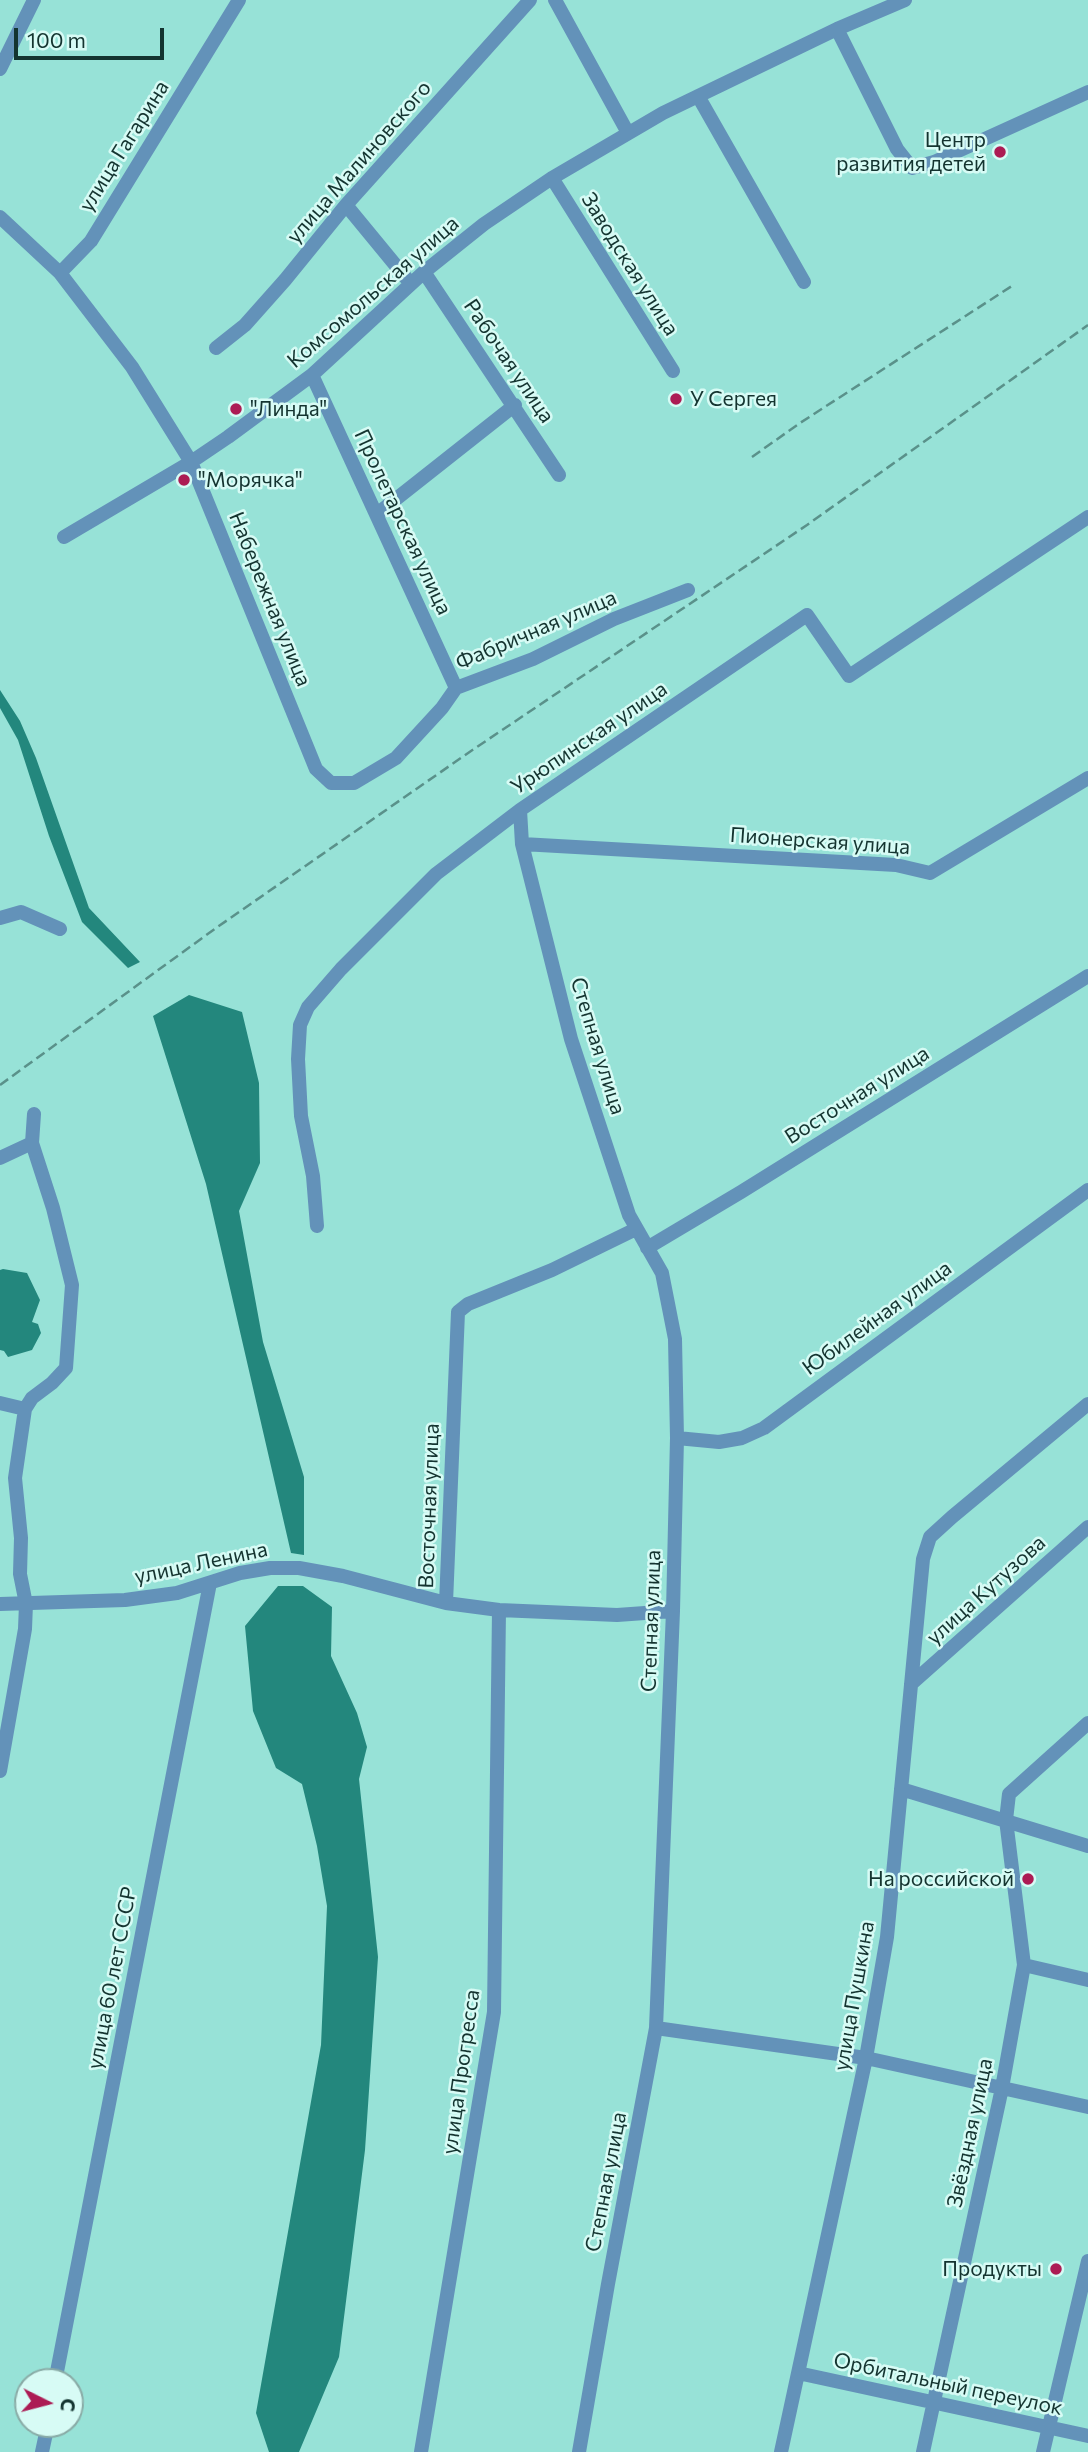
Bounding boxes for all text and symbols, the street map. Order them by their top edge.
scale bar [18,14,168,58]
text: 100 m [27,27,86,52]
street label: улица Малиновского [281,75,437,249]
street label: улица Гагарина [74,76,174,216]
place label: Центр развития детей [836,127,986,177]
marker: Центр развития детей [992,144,1008,160]
street label: Заводская улица [576,188,684,340]
street label: Комсомольская улица [282,211,464,373]
street label: Рабочая улица [458,294,560,428]
place label: У Сергея [690,386,777,412]
marker: У Сергея [668,391,684,407]
place label: "Линда" [250,396,327,422]
marker: "Линда" [228,401,244,417]
street label: Пролетарская улица [349,425,457,619]
place label: "Морячка" [198,467,303,493]
marker: "Морячка" [176,472,192,488]
street label: Набережная улица [224,508,316,690]
street label: Фабричная улица [452,585,620,675]
street label: Урюпинская улица [506,676,672,800]
street label: Пионерская улица [729,822,911,860]
street label: Степная улица [565,974,631,1118]
street label: Восточная улица [780,1041,934,1149]
street label: Юбилейная улица [798,1255,956,1381]
street label: Восточная улица [414,1423,444,1589]
street label: улица Кутузова [921,1530,1051,1650]
street label: улица Ленина [132,1537,270,1589]
street label: Степная улица [636,1550,666,1692]
place label: На российской [868,1866,1014,1892]
marker: На российской [1020,1871,1036,1887]
street label: улица 60 лет СССР [82,1885,142,2071]
street label: улица Пушкина [828,1919,880,2073]
street label: улица Прогресса [437,1988,485,2156]
street label: Звёздная улица [942,2056,998,2210]
street label: Степная улица [580,2110,632,2254]
place label: Продукты [942,2256,1042,2282]
marker: Продукты [1048,2261,1064,2277]
street label: Орбитальный переулок [831,2347,1065,2421]
north arrow [14,2368,84,2438]
text: С [56,2397,81,2413]

